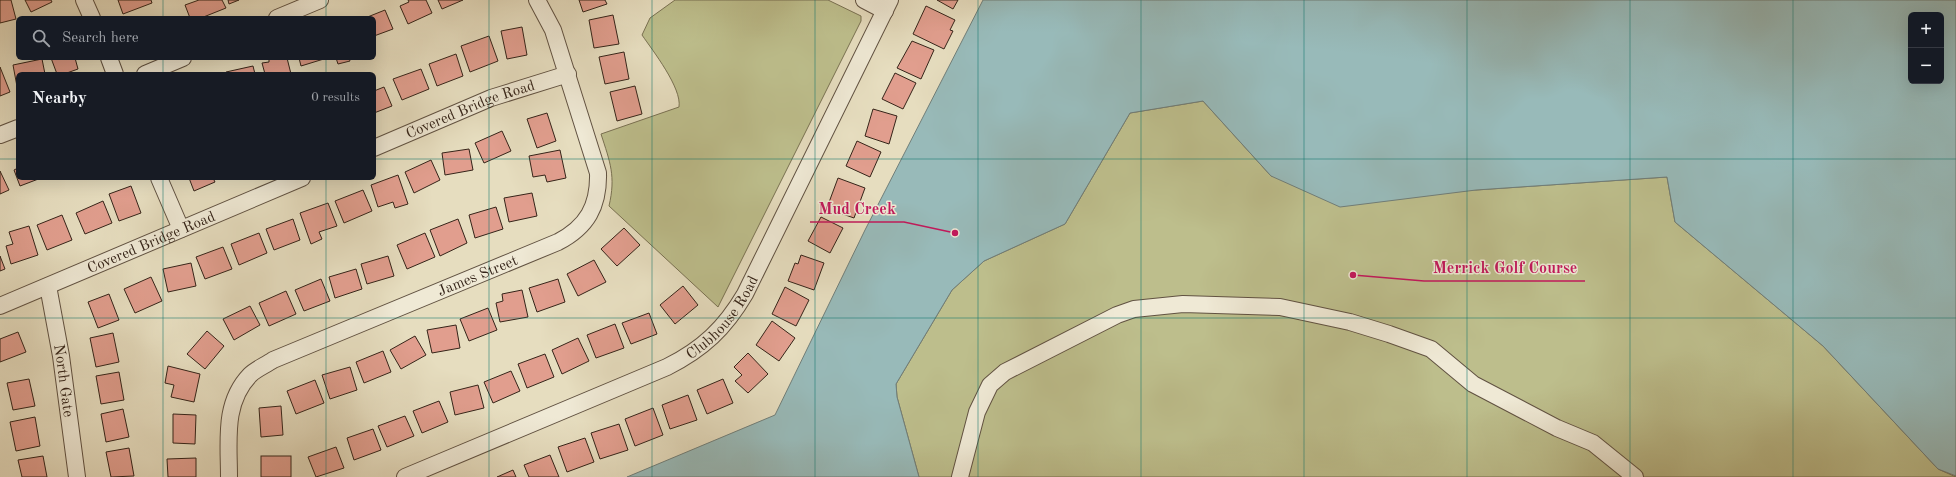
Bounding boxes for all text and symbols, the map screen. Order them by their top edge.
map controls [1908,12,1944,84]
button: + [1908,12,1944,48]
search box [16,16,376,60]
icon: search [30,27,52,49]
text: Search here [62,31,139,46]
button: − [1908,48,1944,84]
street label: Covered Bridge Road [404,79,537,142]
text: Nearby [32,90,87,107]
text: 0 results [311,91,360,104]
callout: Mud Creek [810,194,904,222]
text: Mud Creek [818,202,896,218]
street label: Covered Bridge Road [85,210,218,277]
callout: Merrick Golf Course [1424,253,1585,281]
street label: James Street [436,254,520,300]
text: Merrick Golf Course [1433,261,1577,277]
street label: Clubhouse Road [684,274,762,363]
street label: North Gate [50,343,75,418]

